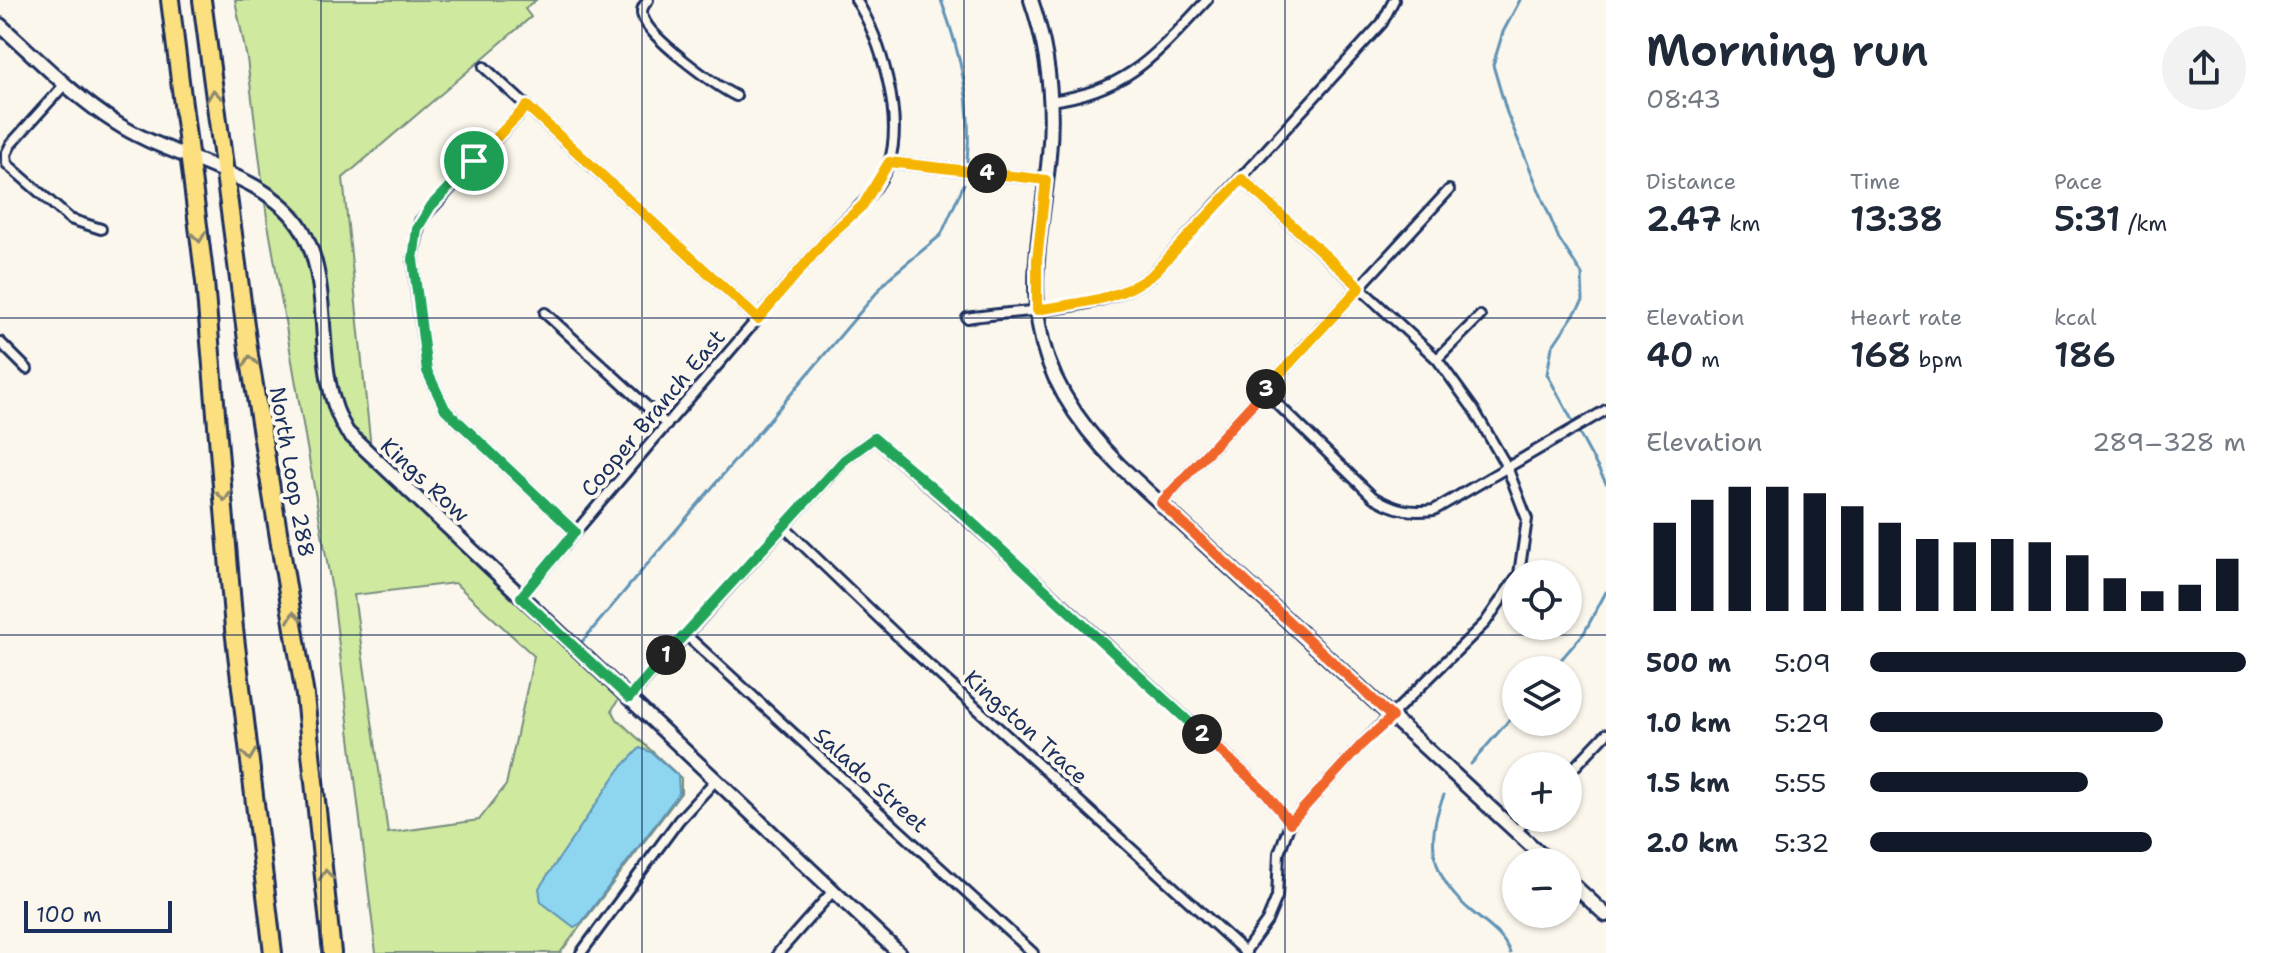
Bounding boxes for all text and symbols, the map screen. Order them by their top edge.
text: Morning run [1646,21,1929,80]
button: share [2162,26,2246,110]
text: 08:43 [1646,81,1721,116]
one-way arrow [206,88,223,102]
pin [440,127,508,195]
icon: arrive [452,139,496,183]
pin: 4 [967,153,1007,193]
text: 4 [979,158,995,187]
text: Distance [1646,167,1736,196]
text: Time [1850,167,1900,196]
text: Pace [2054,167,2102,196]
text: 2.47 [1646,196,1722,242]
text: 13:38 [1850,196,1943,242]
text: 5:31 [2054,196,2120,242]
text: km [1722,209,1760,238]
text: /km [2120,209,2167,238]
one-way arrow [191,231,208,244]
text: Elevation [1646,303,1744,332]
text: Heart rate [1850,303,1962,332]
text: kcal [2054,303,2097,332]
street label: Cooper Branch East [574,323,732,503]
text: 40 [1646,332,1693,378]
text: 168 [1850,332,1911,378]
text: 186 [2054,332,2116,378]
text: m [1693,345,1720,374]
text: bpm [1911,345,1963,374]
one-way arrow [242,354,259,368]
pin: 3 [1246,369,1286,409]
text: 3 [1258,374,1274,403]
street label: North Loop 288 [263,384,321,560]
text: Elevation [1646,424,1762,459]
text: 289–328 m [2092,424,2246,459]
street label: Kings Row [374,431,476,529]
one-way arrow [215,490,232,503]
map controls [1502,560,1582,928]
button: locate [1502,560,1582,640]
one-way arrow [286,610,303,624]
pin: 1 [646,635,686,675]
text: 1 [661,640,671,669]
text: 500 m [1646,645,1731,680]
text: 5:09 [1774,645,1831,680]
button: layers [1502,656,1582,736]
street label: Kingston Trace [958,664,1094,790]
text: 1.0 km [1646,705,1731,740]
text: 5:29 [1774,705,1830,740]
pin: 2 [1182,714,1222,754]
text: 2 [1194,719,1210,748]
street label: Salado Street [808,721,934,839]
one-way arrow [241,749,258,762]
button: + [1502,752,1582,832]
text: 1.5 km [1646,765,1730,800]
text: 5:55 [1774,765,1827,800]
text: 2.0 km [1646,825,1738,860]
text: 5:32 [1774,825,1829,860]
button: − [1502,848,1582,928]
one-way arrow [318,868,335,881]
scale bar [24,897,172,933]
text: 100 m [36,900,102,929]

